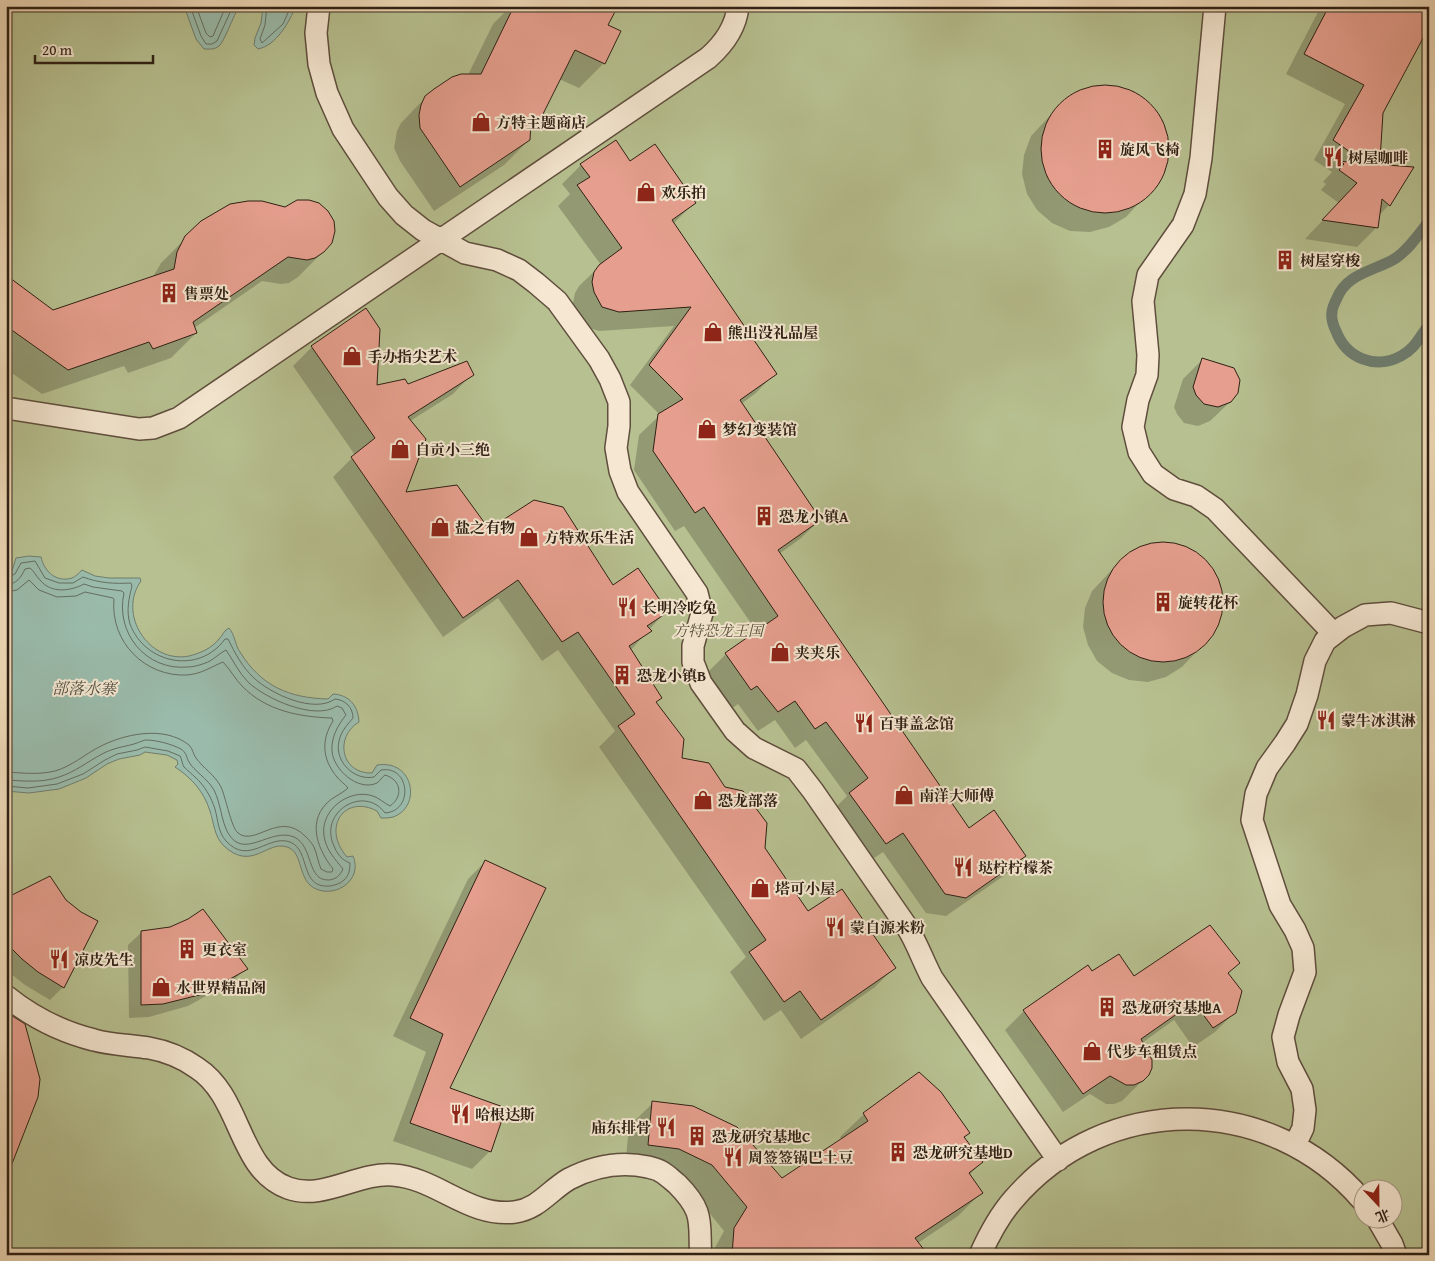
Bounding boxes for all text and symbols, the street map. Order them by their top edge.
scale bar [35,32,152,64]
text: 20 m [42,39,73,60]
shop icon: 方特主题商店 [470,111,492,133]
place label: 方特主题商店 [496,112,586,133]
building icon: 旋风飞椅 [1094,138,1116,160]
place label: 旋风飞椅 [1120,139,1180,160]
restaurant icon: 树屋咖啡 [1322,146,1344,168]
place label: 树屋咖啡 [1348,147,1408,168]
shop icon: 欢乐拍 [635,181,657,203]
place label: 欢乐拍 [661,182,706,203]
building icon: 树屋穿梭 [1274,249,1296,271]
place label: 树屋穿梭 [1300,250,1360,271]
building icon: 售票处 [158,282,180,304]
place label: 售票处 [184,283,229,304]
shop icon: 熊出没礼品屋 [702,321,724,343]
place label: 熊出没礼品屋 [728,322,818,343]
shop icon: 手办指尖艺术 [341,345,363,367]
place label: 手办指尖艺术 [367,346,457,367]
shop icon: 梦幻变装馆 [696,418,718,440]
place label: 梦幻变装馆 [722,419,797,440]
shop icon: 自贡小三绝 [389,438,411,460]
place label: 自贡小三绝 [415,439,490,460]
building icon: 恐龙小镇A [753,505,775,527]
place label: 恐龙小镇A [779,506,849,527]
shop icon: 盐之有物 [429,516,451,538]
place label: 盐之有物 [455,517,515,538]
shop icon: 方特欢乐生活 [518,526,540,548]
place label: 方特欢乐生活 [544,527,634,548]
building icon: 旋转花杯 [1152,591,1174,613]
place label: 旋转花杯 [1178,592,1238,613]
restaurant icon: 长明冷吃兔 [616,596,638,618]
place label: 长明冷吃兔 [642,597,717,618]
park label: 方特恐龙王国 [673,620,765,641]
shop icon: 夹夹乐 [769,641,791,663]
place label: 夹夹乐 [795,642,840,663]
building icon: 恐龙小镇B [611,664,633,686]
place label: 恐龙小镇B [637,665,706,686]
water label: 部落水寨 [52,676,119,700]
restaurant icon: 蒙牛冰淇淋 [1315,709,1337,731]
place label: 蒙牛冰淇淋 [1341,710,1416,731]
restaurant icon: 百事盖念馆 [853,712,875,734]
place label: 百事盖念馆 [879,713,954,734]
shop icon: 南洋大师傅 [893,784,915,806]
place label: 南洋大师傅 [919,785,994,806]
shop icon: 恐龙部落 [692,789,714,811]
place label: 恐龙部落 [718,790,778,811]
restaurant icon: 垯柠柠檬茶 [952,856,974,878]
place label: 垯柠柠檬茶 [978,857,1053,878]
shop icon: 塔可小屋 [749,877,771,899]
place label: 塔可小屋 [775,878,835,899]
restaurant icon: 蒙自源米粉 [824,916,846,938]
place label: 蒙自源米粉 [850,917,925,938]
building icon: 更衣室 [176,938,198,960]
place label: 更衣室 [202,939,247,960]
restaurant icon: 凉皮先生 [48,948,70,970]
place label: 凉皮先生 [74,949,134,970]
shop icon: 水世界精品阁 [150,976,172,998]
place label: 水世界精品阁 [176,977,266,998]
building icon: 恐龙研究基地A [1096,996,1118,1018]
place label: 恐龙研究基地A [1122,997,1222,1018]
shop icon: 代步车租赁点 [1081,1040,1103,1062]
place label: 代步车租赁点 [1107,1041,1197,1062]
restaurant icon: 哈根达斯 [449,1103,471,1125]
place label: 哈根达斯 [475,1104,535,1125]
restaurant icon: 庙东排骨 [655,1116,677,1138]
place label: 庙东排骨 [591,1117,651,1138]
building icon: 恐龙研究基地C [686,1125,708,1147]
place label: 恐龙研究基地C [712,1126,810,1147]
building icon: 恐龙研究基地D [887,1141,909,1163]
place label: 恐龙研究基地D [913,1142,1013,1163]
restaurant icon: 周签签锅巴土豆 [722,1146,744,1168]
place label: 周签签锅巴土豆 [748,1147,853,1168]
north arrow [1352,1178,1402,1228]
text: 北 [1373,1204,1393,1228]

